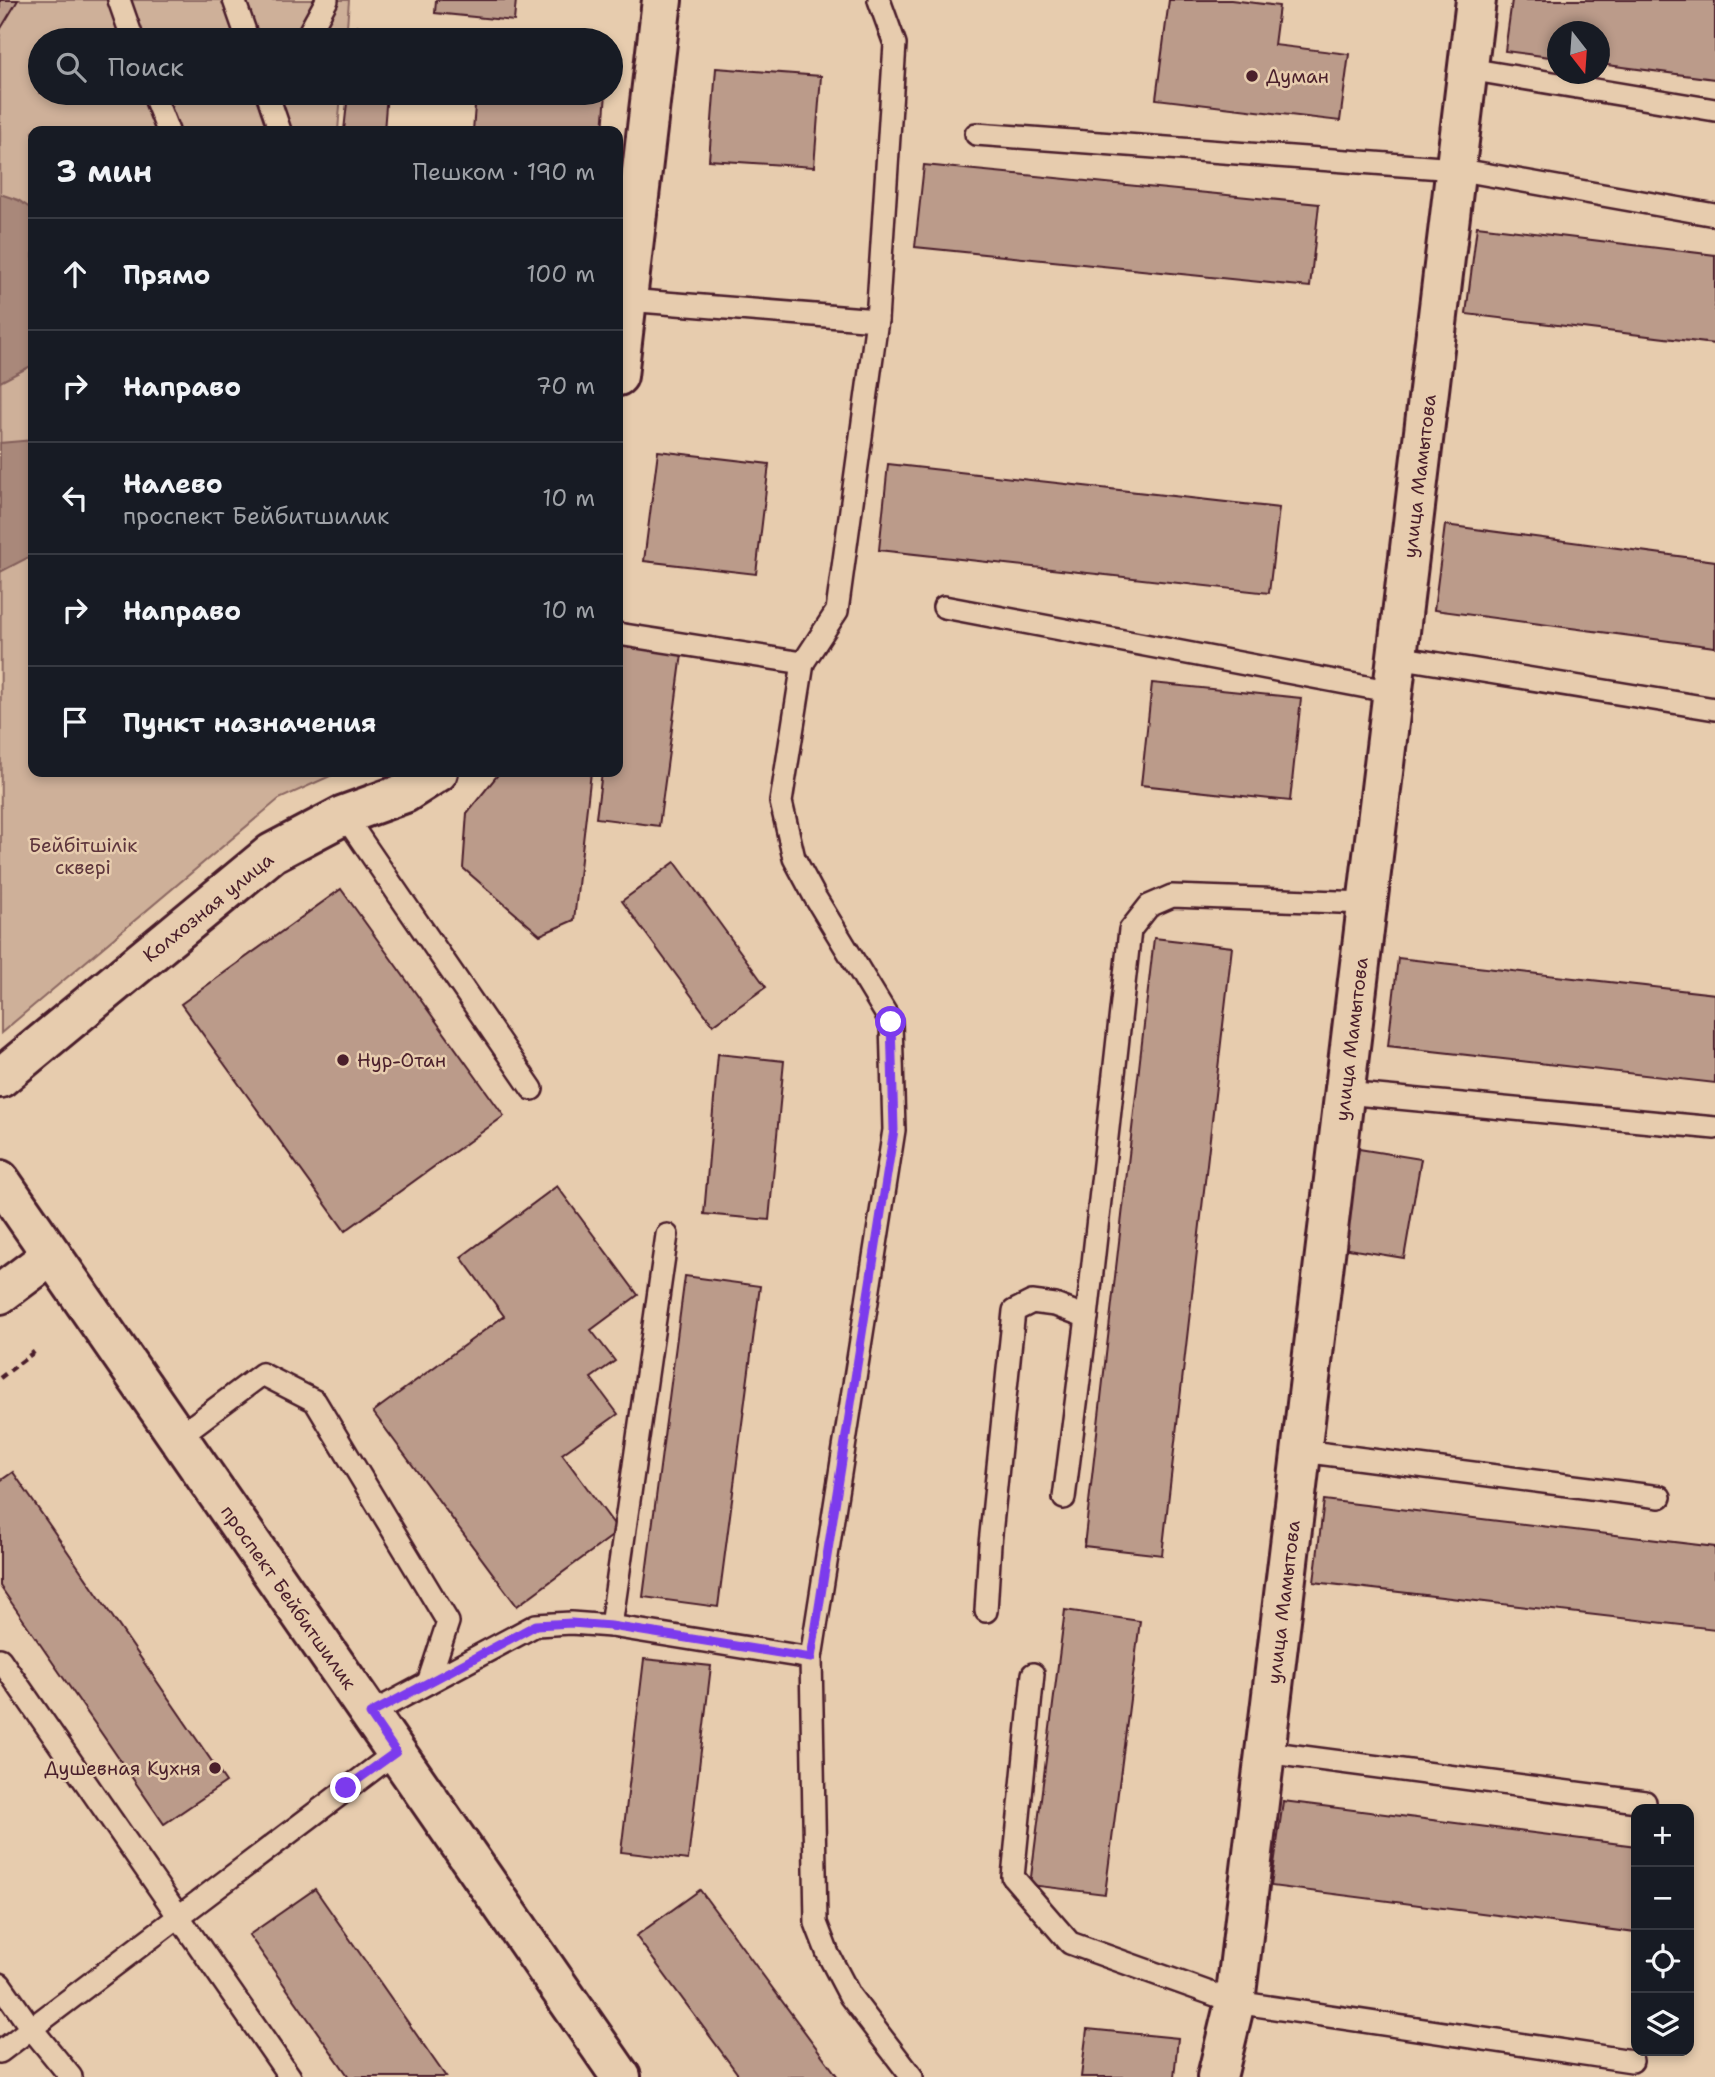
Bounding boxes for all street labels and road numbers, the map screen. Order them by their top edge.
street label: улица Мамытова [1397,392,1442,559]
street label: Колхозная улица [138,847,279,968]
street label: улица Мамытова [1329,955,1374,1122]
street label: проспект Бейбитшилик [215,1500,362,1694]
street label: улица Мамытова [1261,1518,1306,1685]

